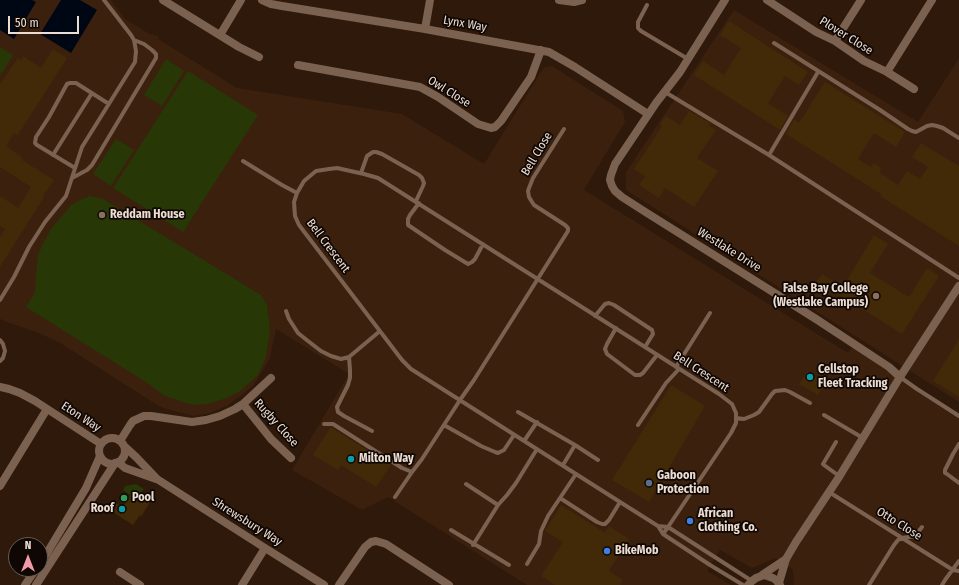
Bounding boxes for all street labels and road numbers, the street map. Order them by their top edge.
street label: Lynx Way [442,13,488,35]
street label: Plover Close [817,14,875,58]
street label: Owl Close [425,73,473,111]
street label: Bell Close [518,130,556,178]
street label: Bell Crescent [303,216,353,276]
street label: Westlake Drive [695,225,763,275]
street label: Bell Crescent [670,349,732,395]
street label: Rugby Close [251,396,301,450]
street label: Eton Way [58,399,104,435]
street label: Shrewsbury Way [209,495,285,549]
street label: Otto Close [874,504,924,544]

